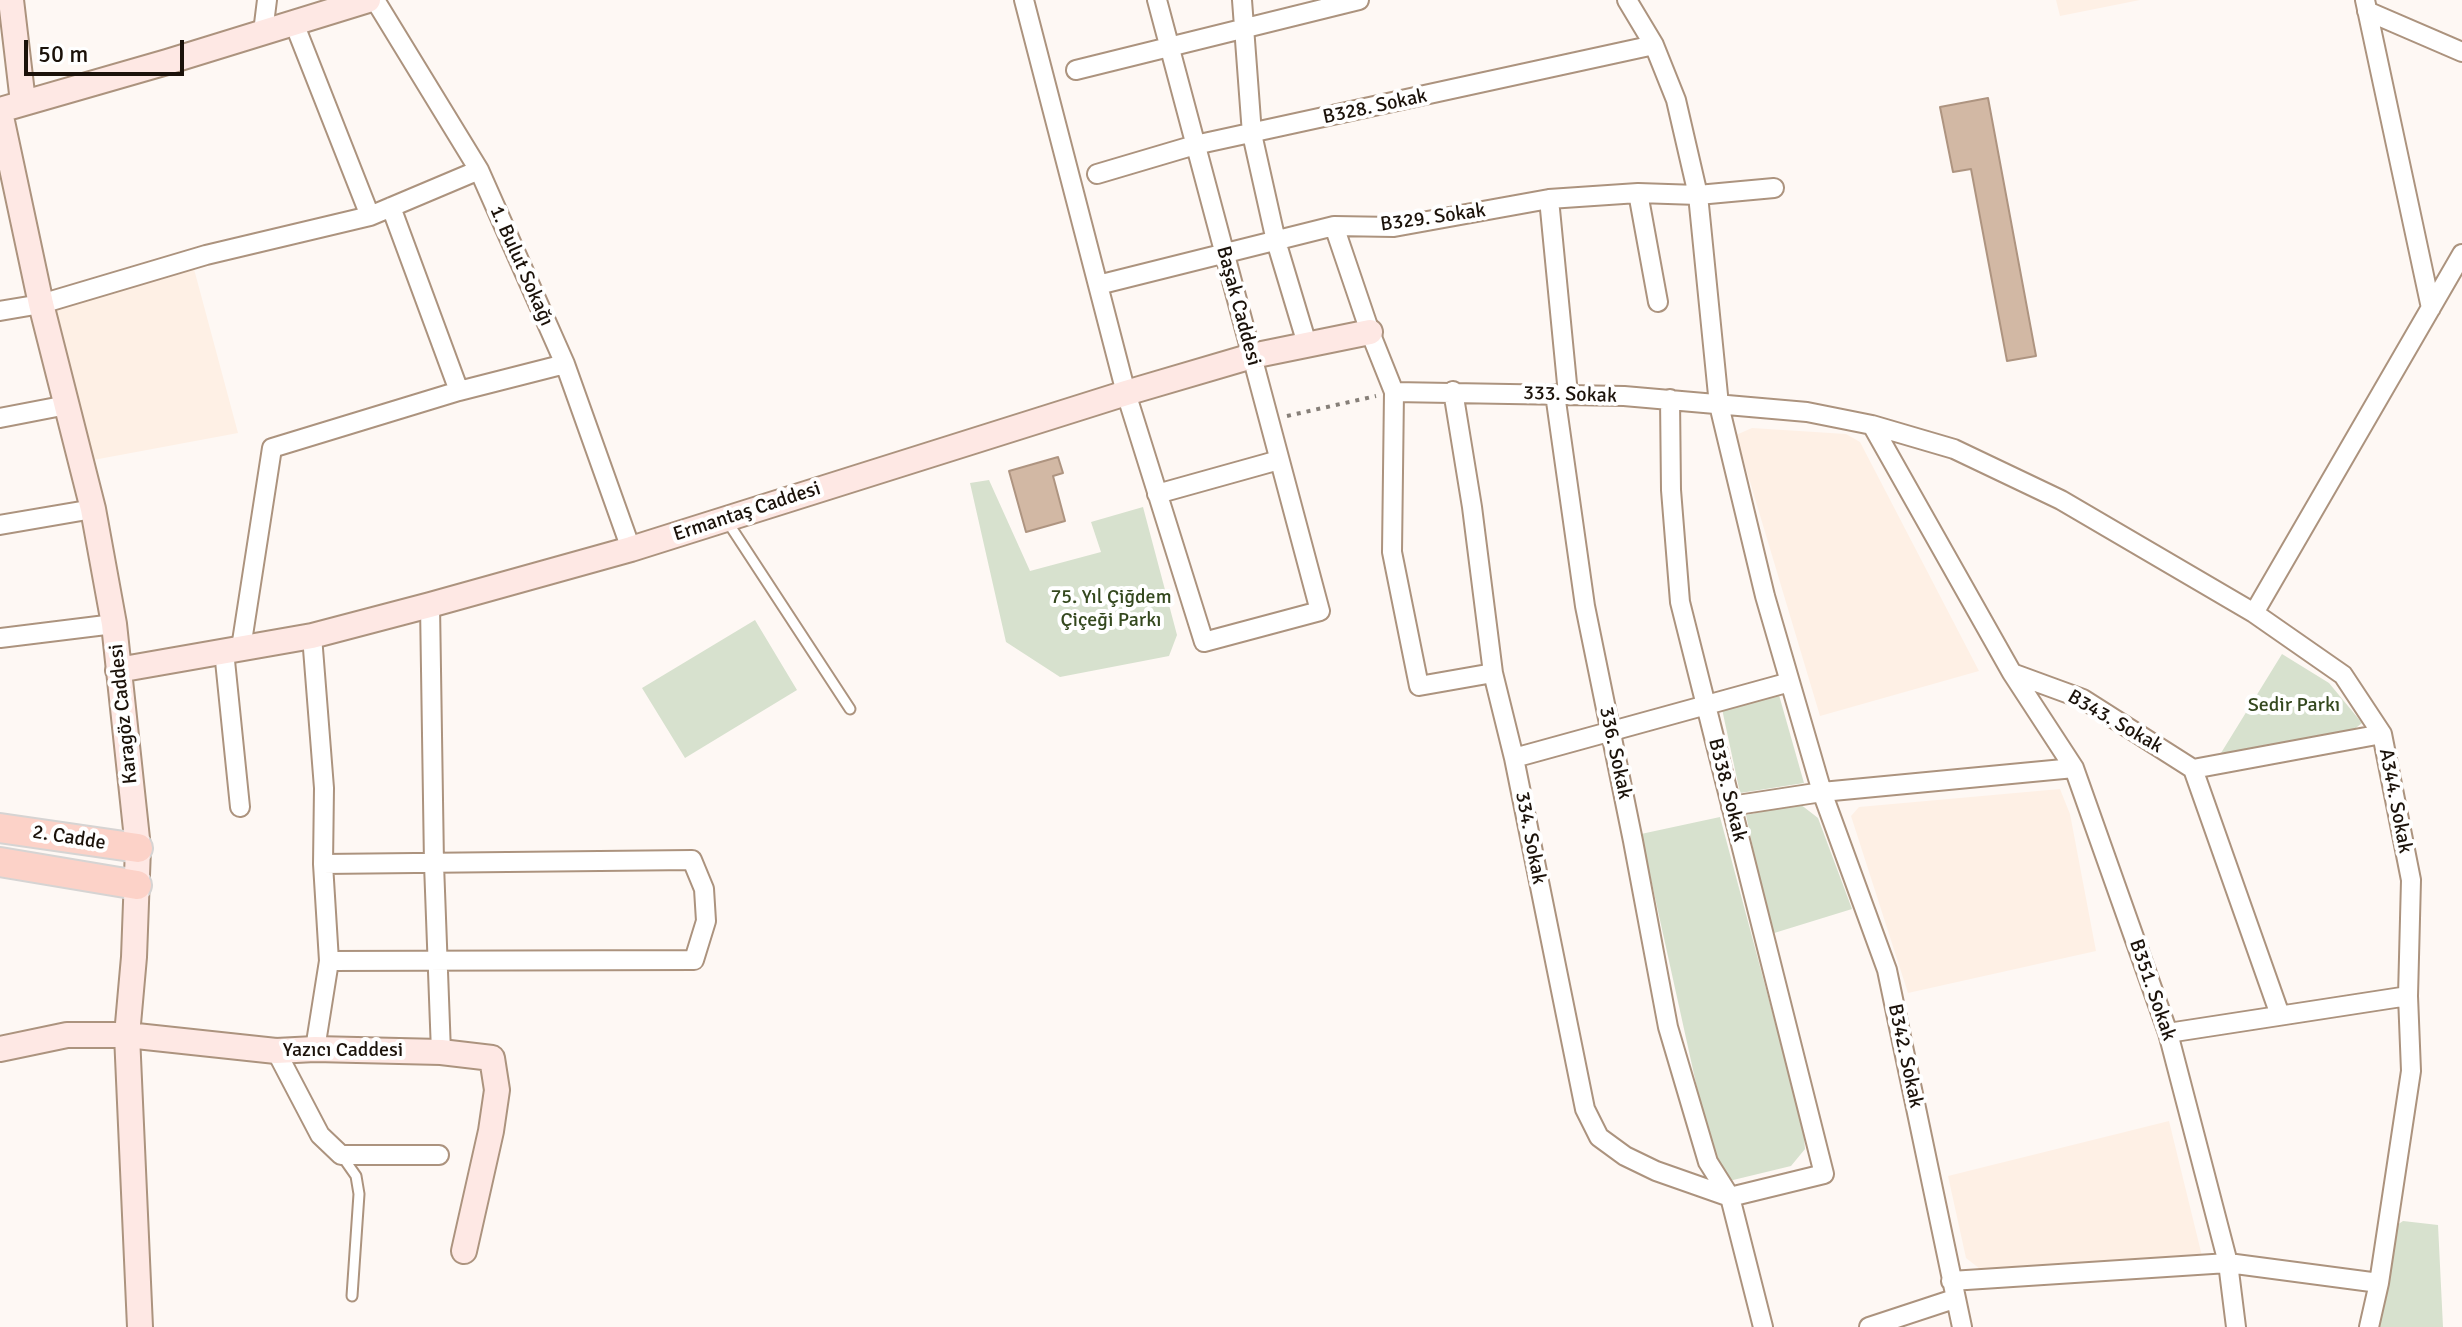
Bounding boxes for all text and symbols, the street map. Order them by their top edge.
scale bar [28,24,188,74]
text: 50 m [38,39,88,69]
street label: B328. Sokak [1321,84,1429,130]
street label: B329. Sokak [1379,199,1487,237]
street label: 1. Bulut Sokağı [484,202,558,330]
street label: Başak Caddesi [1210,244,1266,368]
street label: 333. Sokak [1523,381,1617,409]
street label: Ermantaş Caddesi [670,477,824,547]
park label: 75. Yıl Çiğdem Çiçeği Parkı [1050,586,1172,633]
street label: Karagöz Caddesi [105,643,143,785]
street label: B343. Sokak [2063,685,2167,759]
park label: Sedir Parkı [2248,694,2340,718]
street label: 336. Sokak [1594,705,1636,801]
street label: B338. Sokak [1703,736,1751,844]
street label: A344. Sokak [2373,747,2417,855]
street label: 334. Sokak [1509,790,1551,886]
street label: 2. Cadde [31,820,107,856]
street label: B351. Sokak [2123,936,2181,1044]
street label: B342. Sokak [1882,1002,1928,1110]
street label: Yazıcı Caddesi [283,1039,403,1063]

